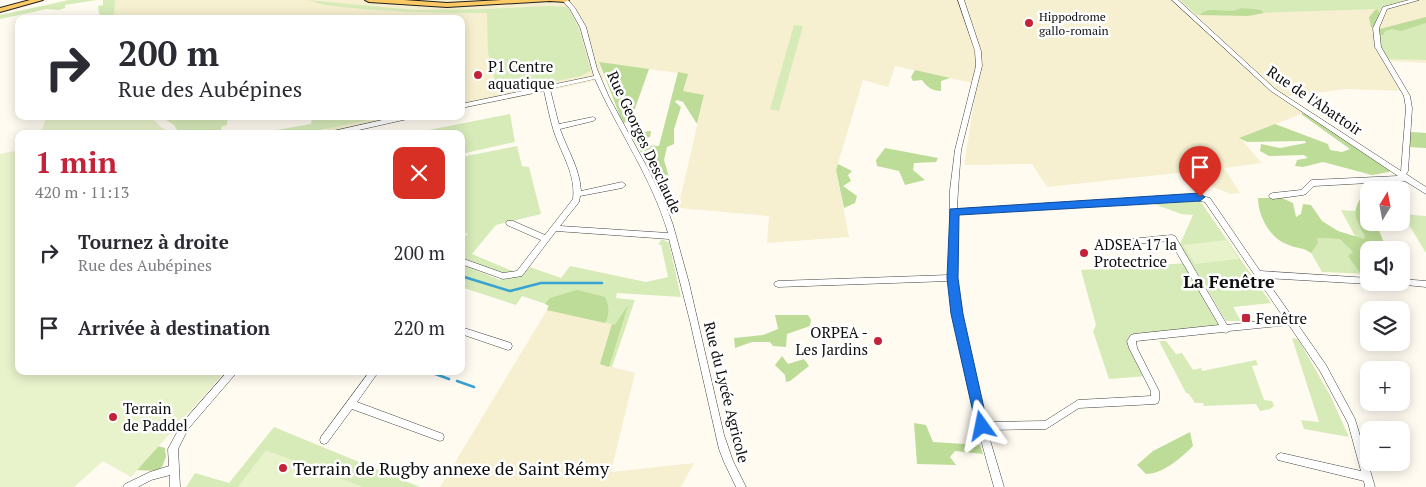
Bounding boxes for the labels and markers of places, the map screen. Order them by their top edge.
place label: Hippodrome gallo-romain [1039,9,1109,38]
marker: Hippodrome gallo-romain [1023,17,1035,29]
place label: P1 Centre aquatique [488,56,554,93]
marker: P1 Centre aquatique [472,69,484,81]
pin [1179,146,1221,197]
place label: ADSEA 17 la Protectrice [1094,234,1177,271]
marker: ADSEA 17 la Protectrice [1078,247,1090,259]
place label: Fenêtre [1256,308,1307,328]
marker: Fenêtre [1240,312,1252,324]
place label: ORPEA - Les Jardins [795,322,868,359]
marker: ORPEA - Les Jardins [872,335,884,347]
place label: Terrain de Paddel [123,398,188,435]
marker: Terrain de Paddel [107,411,119,423]
place label: Terrain de Rugby annexe de Saint Rémy [293,456,610,480]
marker: Terrain de Rugby annexe de Saint Rémy [277,462,289,474]

